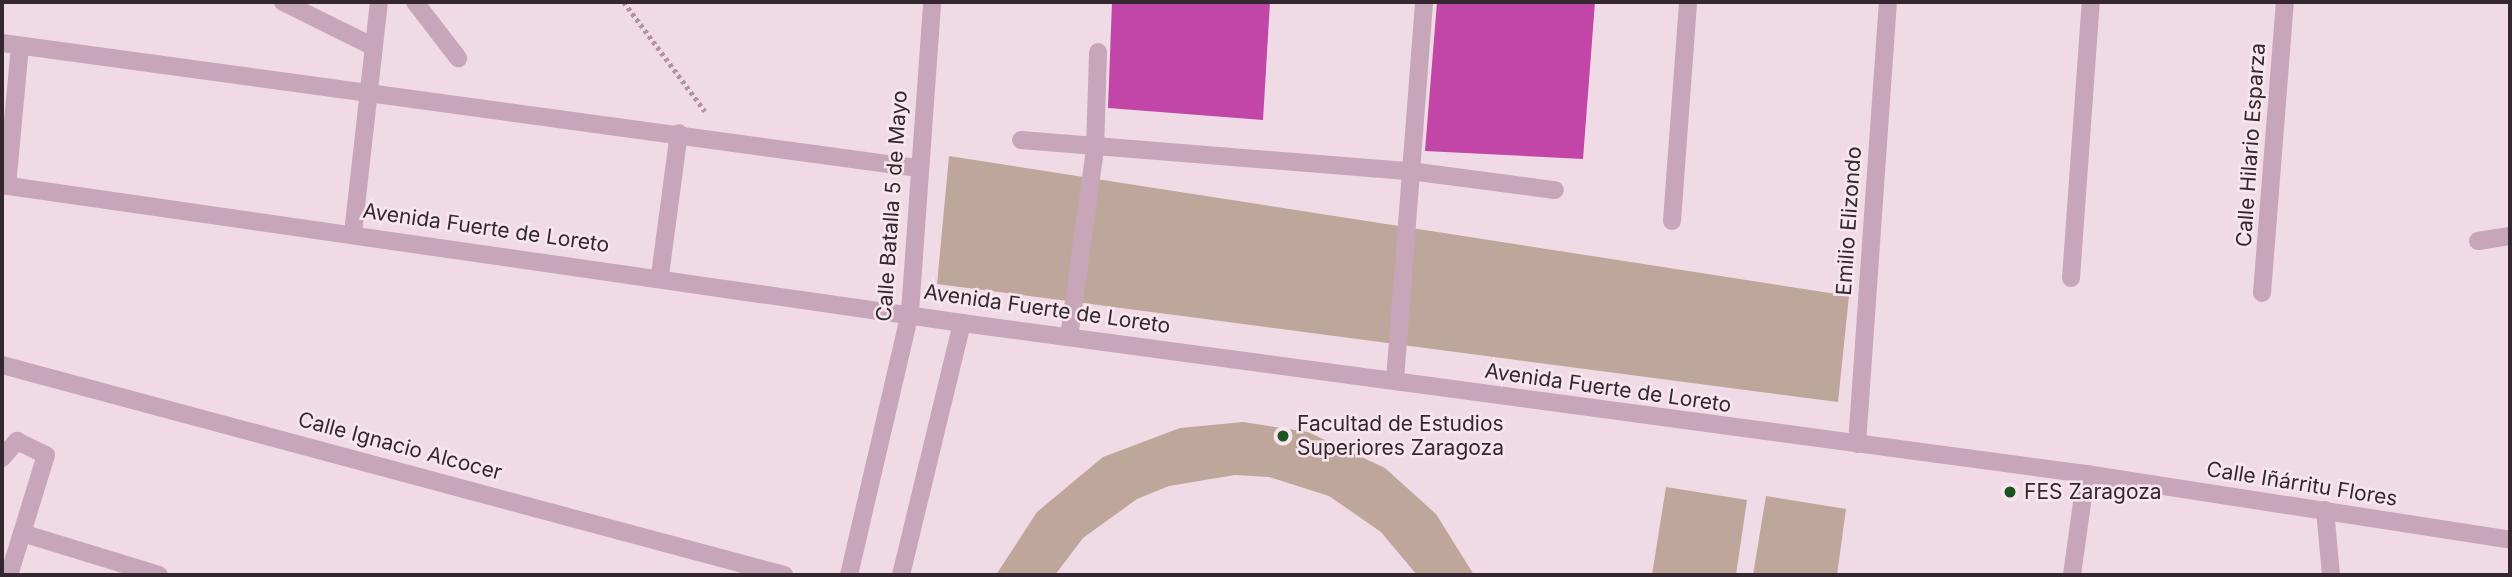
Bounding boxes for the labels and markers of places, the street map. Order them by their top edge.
place label: Facultad de Estudios Superiores Zaragoza [1297,411,1504,461]
marker: Facultad de Estudios Superiores Zaragoza [1275,428,1291,444]
place label: FES Zaragoza [2024,479,2162,505]
marker: FES Zaragoza [2002,484,2018,500]

